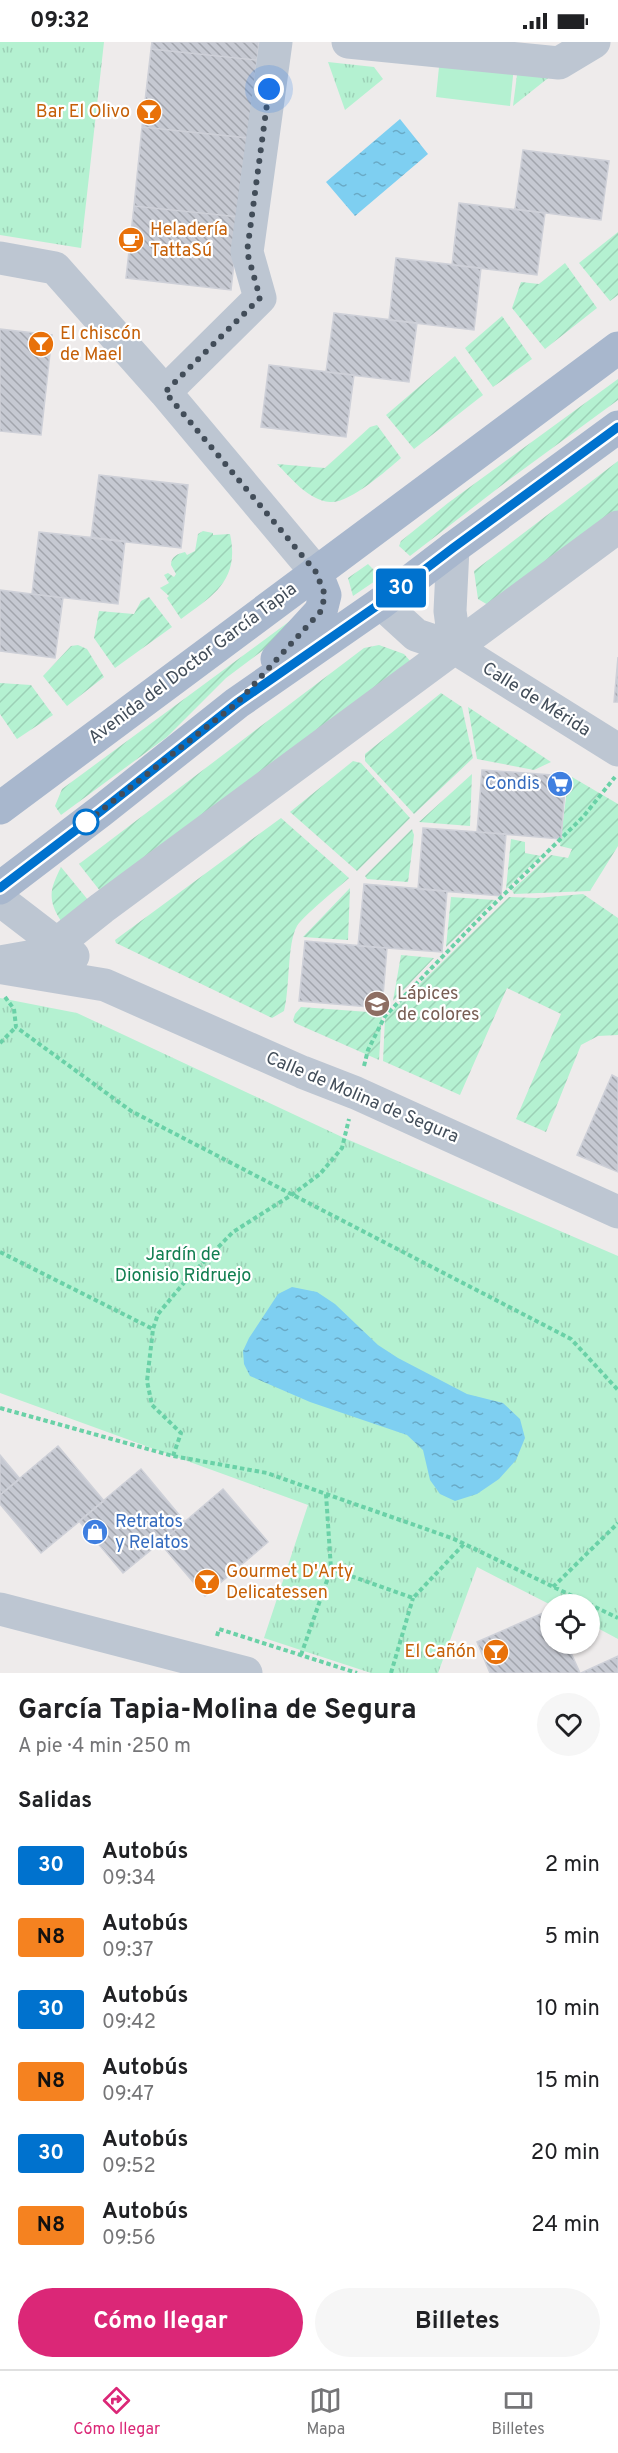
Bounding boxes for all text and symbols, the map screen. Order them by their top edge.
text: 09:32 [30,8,90,35]
your location [254,74,284,104]
bar icon: Bar El Olivo [134,97,164,127]
place label: Bar El Olivo [36,101,130,124]
place label: Heladería TattaSú [150,219,228,263]
cafe icon: Heladería TattaSú [116,225,146,255]
place label: El chiscón de Mael [60,323,141,367]
bar icon: El chiscón de Mael [26,329,56,359]
line badge: 30 [374,568,428,608]
text: 30 [388,575,414,602]
street label: Avenida del Doctor García Tapia [84,578,302,750]
street label: Calle de Mérida [477,657,595,743]
supermarket icon: Condis [545,769,575,799]
place label: Condis [485,773,540,796]
unlabelled marker [73,809,99,835]
place label: Lápices de colores [397,983,479,1027]
school or university icon: Lápices de colores [362,989,392,1019]
street label: Calle de Molina de Segura [262,1047,462,1149]
park label: Jardín de Dionisio Ridruejo [115,1244,251,1288]
place label: Retratos y Relatos [115,1511,189,1555]
shop icon: Retratos y Relatos [80,1517,110,1547]
place label: Gourmet D'Arty Delicatessen [226,1561,353,1605]
bar icon: Gourmet D'Arty Delicatessen [192,1567,222,1597]
map controls [540,1594,600,1654]
button: locate [540,1594,600,1654]
bar icon: El Cañón [481,1637,511,1667]
place label: El Cañón [405,1641,476,1664]
text: García Tapia-Molina de Segura [18,1693,417,1729]
button: heart [537,1693,600,1756]
text: A pie · 4 min · 250 m [18,1734,191,1760]
text: Salidas [18,1788,92,1815]
text: Autobús [102,1839,188,1866]
text: 30 [38,1852,64,1879]
text: 2 min [545,1852,600,1879]
text: 09:34 [102,1866,156,1892]
text: Autobús [102,1911,188,1938]
text: N8 [37,1924,65,1951]
text: 5 min [545,1924,600,1951]
text: 09:37 [102,1938,154,1964]
text: Autobús [102,1983,188,2010]
text: 30 [38,1996,64,2023]
text: 10 min [536,1996,600,2023]
text: 09:42 [102,2010,156,2036]
text: Autobús [102,2055,188,2082]
text: N8 [37,2068,65,2095]
text: 15 min [536,2068,600,2095]
text: 09:47 [102,2082,154,2108]
text: Autobús [102,2127,188,2154]
text: 30 [38,2140,64,2167]
text: 20 min [531,2140,600,2167]
text: 09:52 [102,2154,156,2180]
text: Autobús [102,2199,188,2226]
text: N8 [37,2212,65,2239]
text: 24 min [531,2212,600,2239]
text: 09:56 [102,2226,156,2252]
button: Cómo llegar [18,2288,303,2357]
button: Billetes [315,2288,600,2357]
tab: Cómo llegar [73,2384,160,2440]
tab: Mapa [307,2384,345,2440]
tab: Billetes [492,2384,545,2440]

